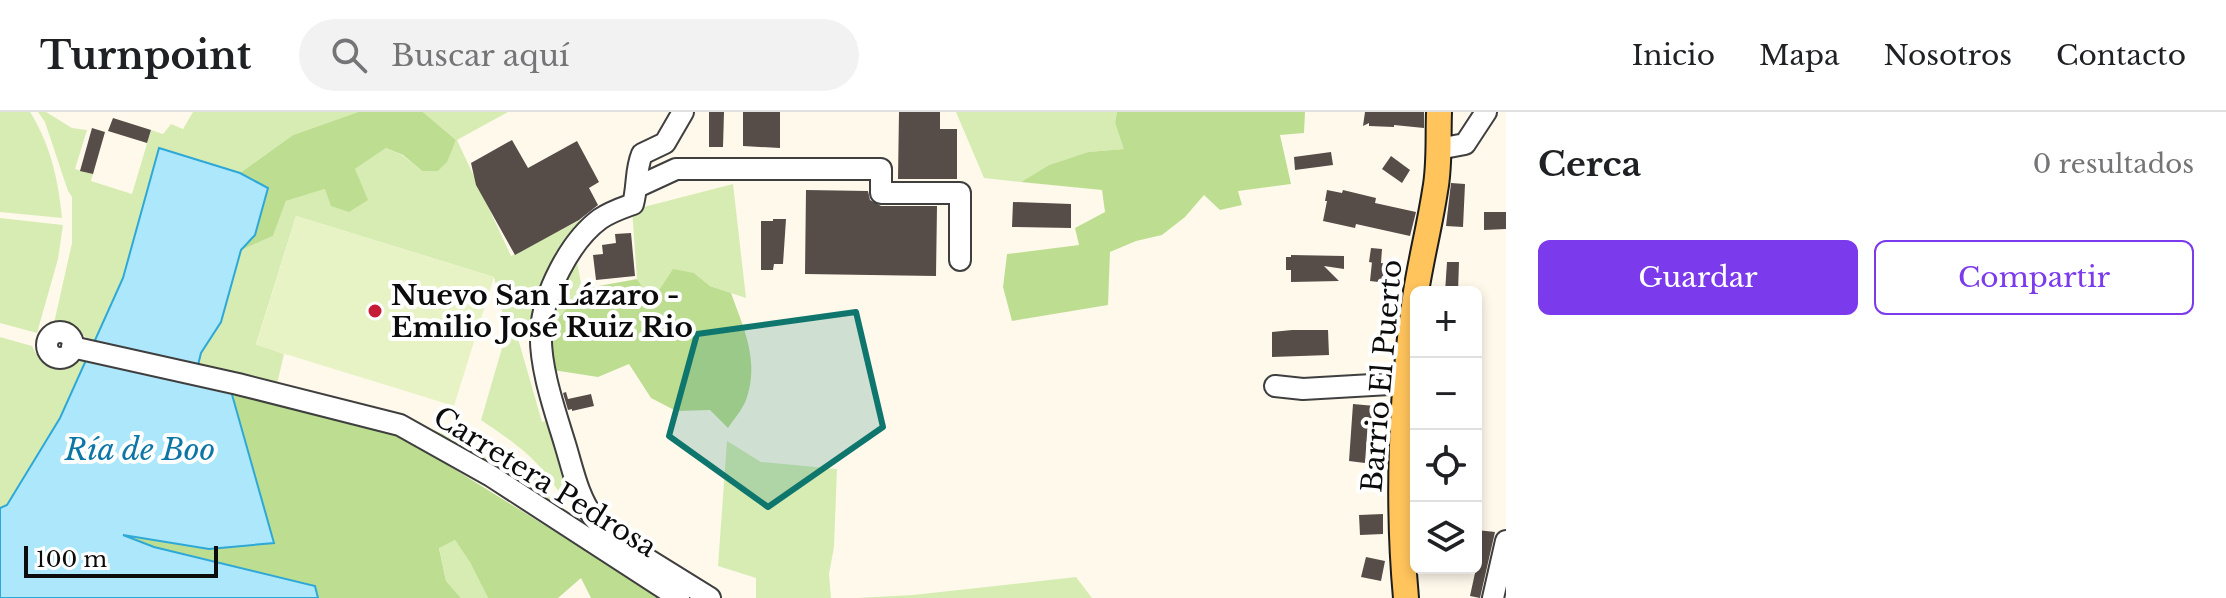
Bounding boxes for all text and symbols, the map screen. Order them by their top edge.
search box [299,19,859,91]
text: Turnpoint [40,32,251,79]
icon: search [327,33,371,77]
text: Buscar aquí [391,37,569,74]
text: Inicio [1632,38,1715,73]
text: Mapa [1759,38,1840,73]
text: Nosotros [1884,38,2012,73]
text: Contacto [2056,38,2186,73]
text: Cerca [1538,143,1641,185]
text: 0 resultados [2033,148,2194,180]
button: Guardar [1538,240,1858,315]
button: Compartir [1874,240,2194,315]
street label: Barrio El Puerto [1354,258,1410,494]
place label: Nuevo San Lázaro - Emilio José Ruiz Rio [391,278,693,345]
map controls [1410,286,1482,574]
button: + [1410,286,1482,358]
marker: Nuevo San Lázaro - Emilio José Ruiz Rio [366,302,384,320]
button: − [1410,358,1482,430]
street label: Carretera Pedrosa [427,399,663,565]
button: locate [1410,430,1482,502]
water label: Ría de Boo [64,431,215,468]
button: layers [1410,502,1482,574]
scale bar [24,542,218,578]
text: 100 m [36,546,107,573]

